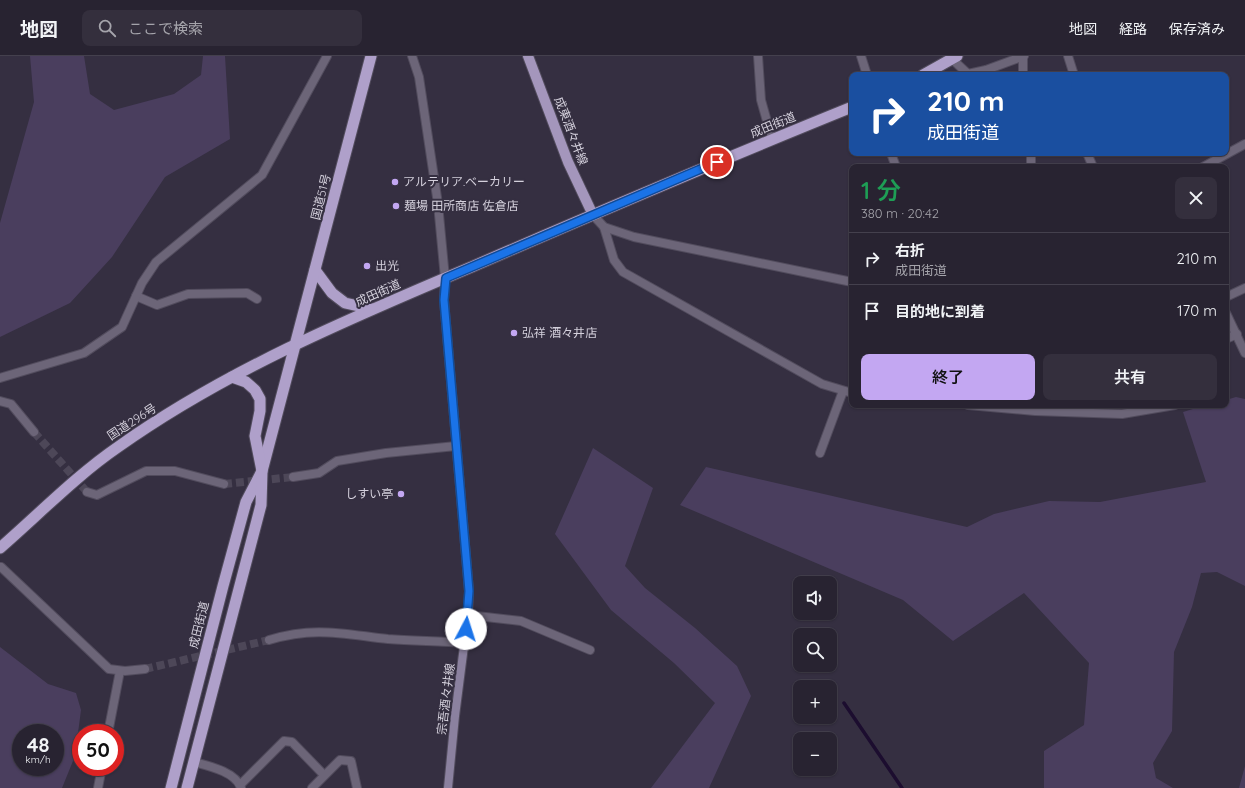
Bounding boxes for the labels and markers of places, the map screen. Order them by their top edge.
pin [700,145,734,179]
place label: アルテリア.ベーカリー [403,174,525,189]
marker: アルテリア.ベーカリー [390,177,400,187]
place label: 麺場 田所商店 佐倉店 [404,198,519,213]
marker: 麺場 田所商店 佐倉店 [391,201,401,211]
place label: 出光 [375,258,399,273]
marker: 出光 [362,261,372,271]
place label: 弘祥 酒々井店 [522,325,597,340]
marker: 弘祥 酒々井店 [509,328,519,338]
place label: しすい亭 [345,486,393,501]
marker: しすい亭 [396,489,406,499]

